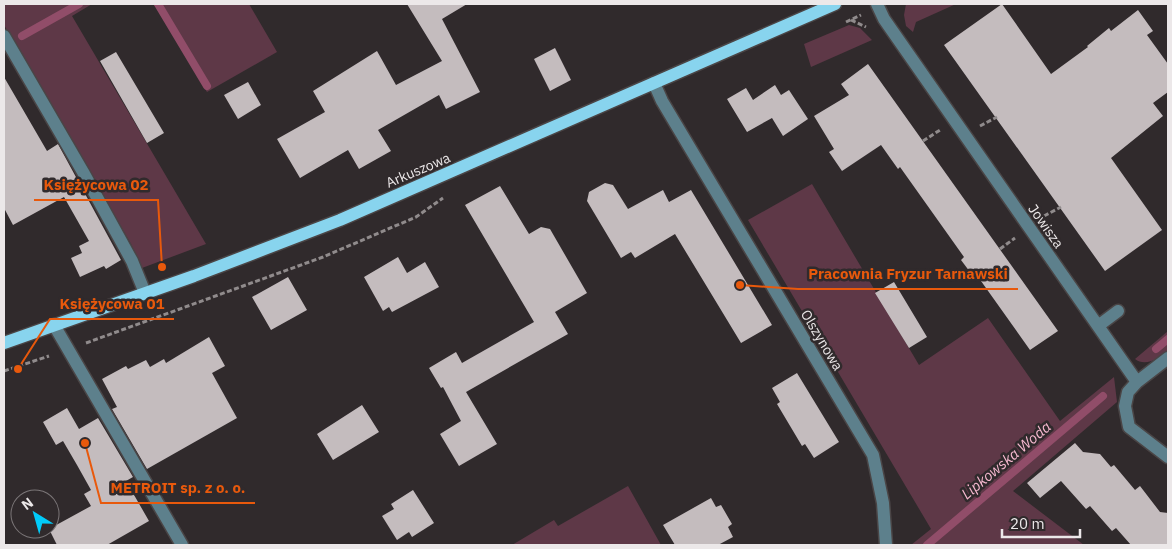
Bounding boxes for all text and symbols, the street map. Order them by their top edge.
street label: Arkuszowa [383,148,453,192]
callout: Księżycowa 02 [34,170,158,200]
text: Księżycowa 02 [44,175,148,194]
street label: Jowisza [1024,200,1068,252]
callout: Pracownia Fryzur Tarnawski [798,259,1018,289]
text: Pracownia Fryzur Tarnawski [808,264,1008,283]
callout: Księżycowa 01 [50,289,174,319]
text: Księżycowa 01 [60,294,164,313]
street label: Olszynowa [797,306,847,374]
water label: Lipkowska Woda [957,417,1055,503]
callout: METROIT sp. z o. o. [101,473,255,503]
text: METROIT sp. z o. o. [111,478,245,497]
north arrow [10,489,60,539]
text: N [18,493,37,514]
scale bar [1002,506,1080,538]
text: 20 m [1010,514,1045,533]

